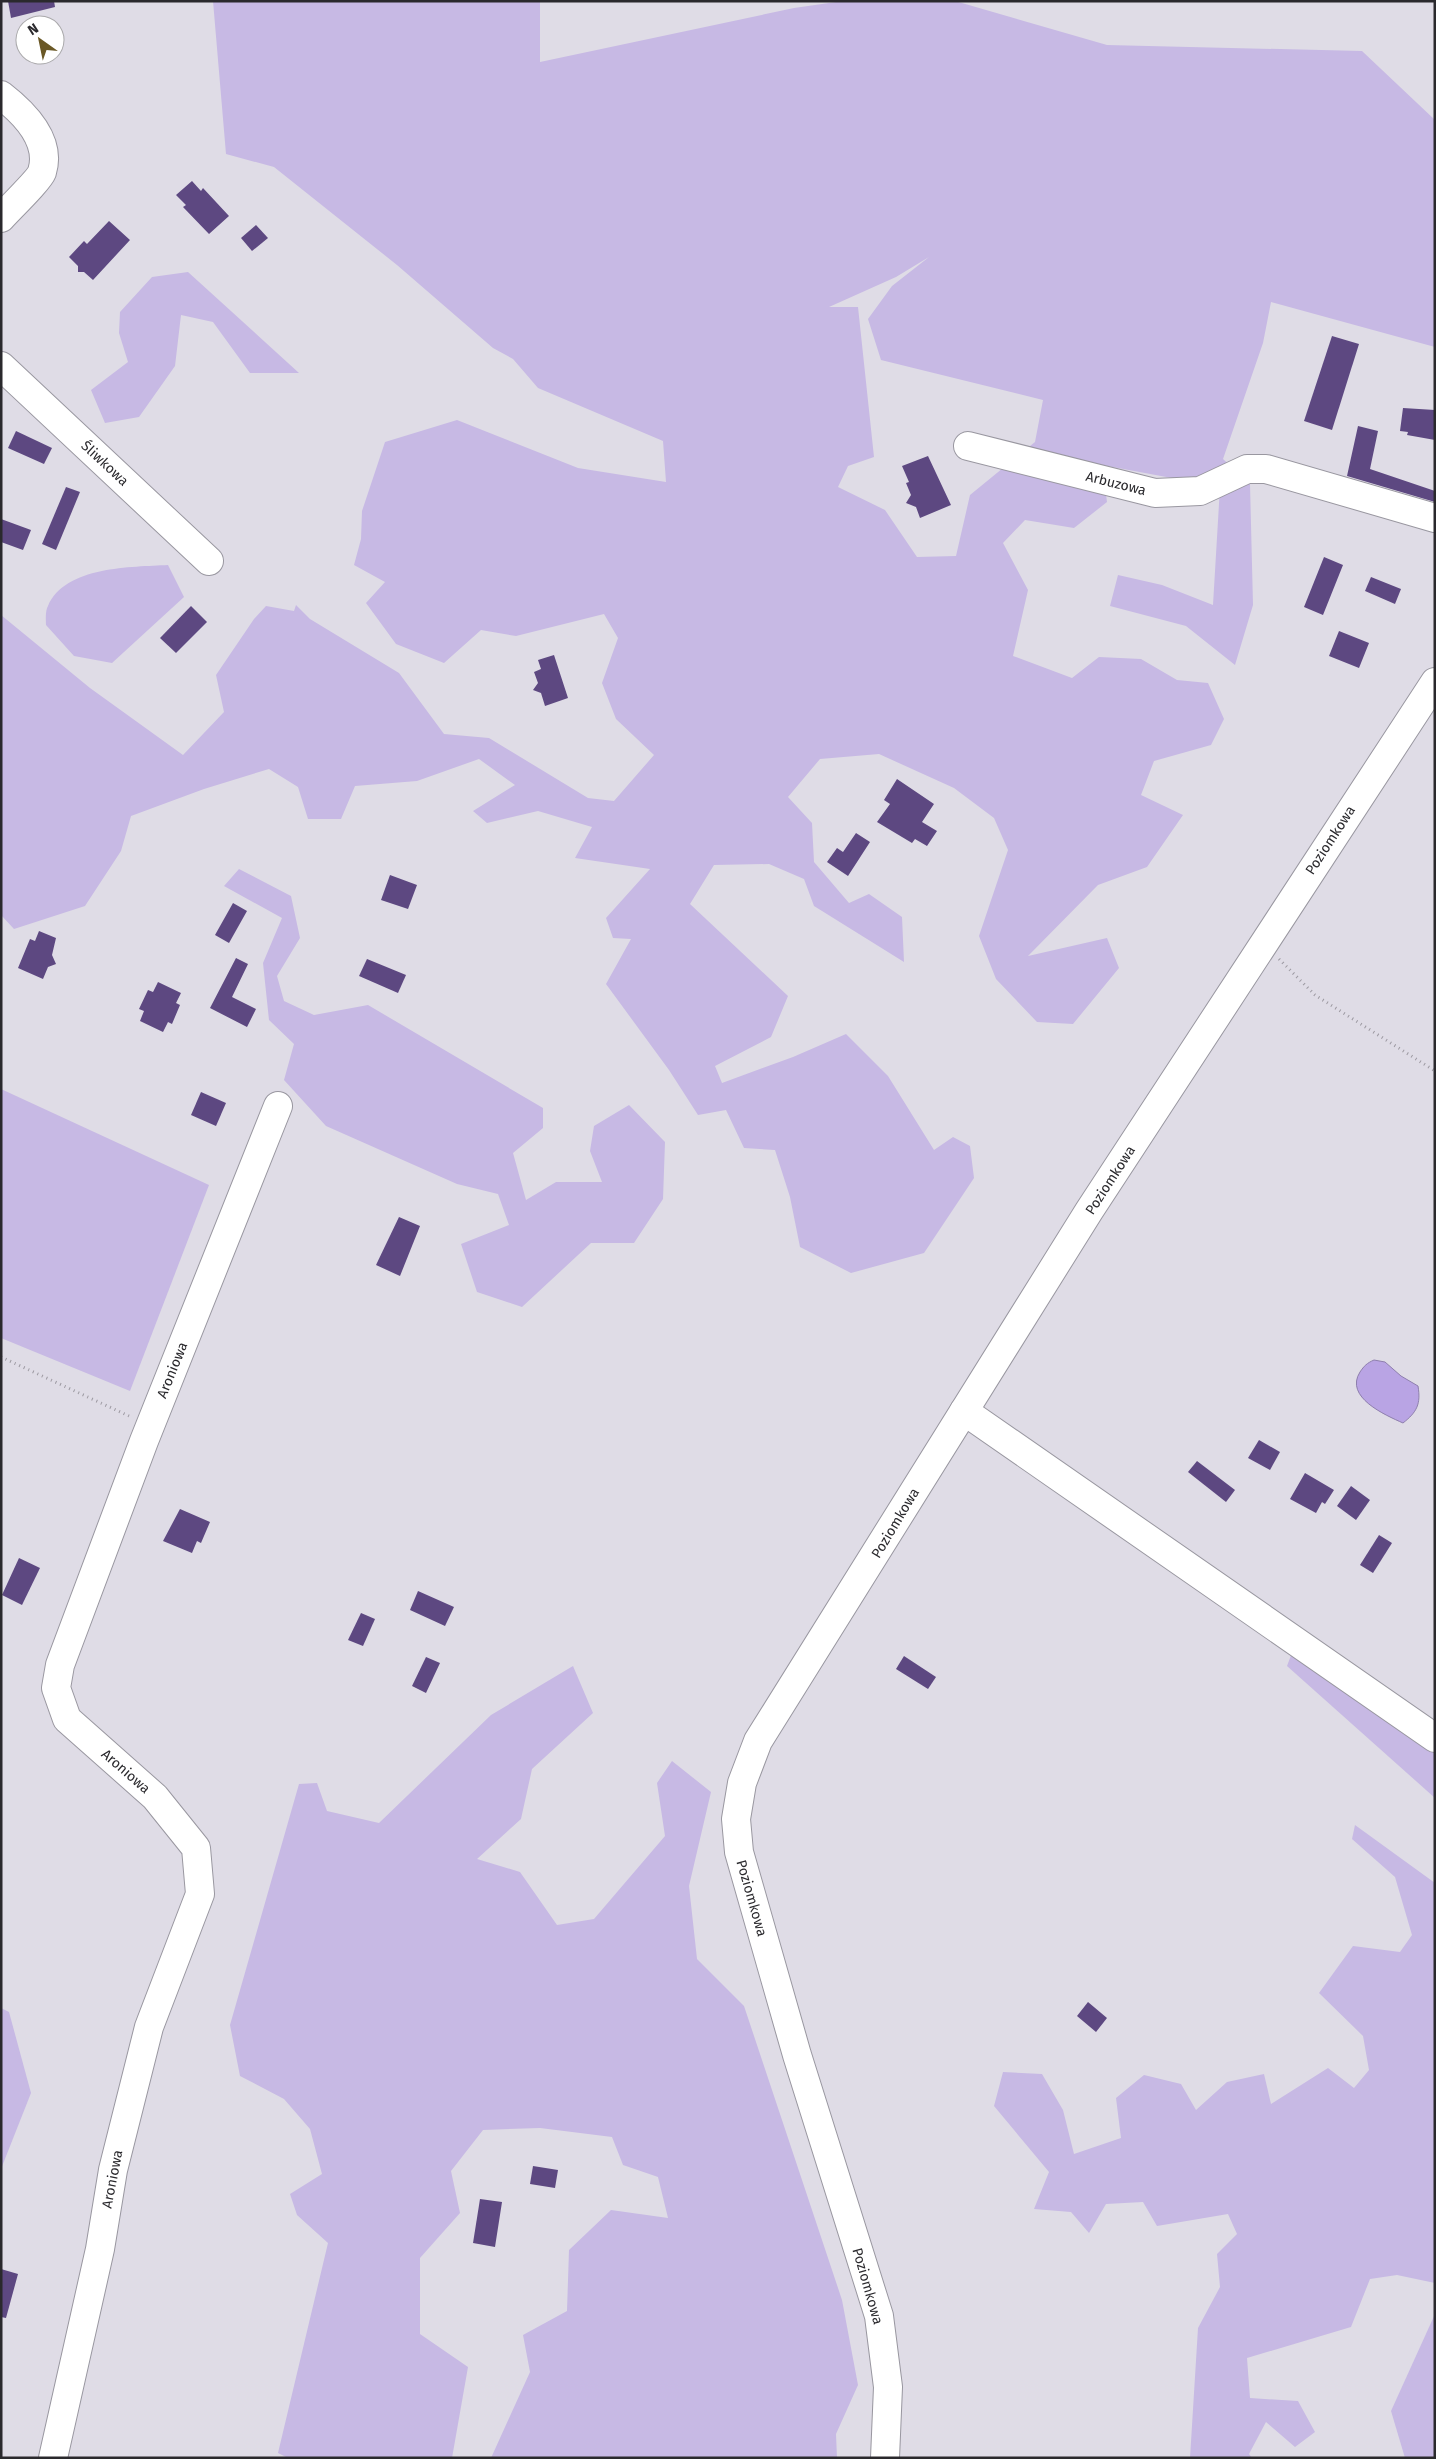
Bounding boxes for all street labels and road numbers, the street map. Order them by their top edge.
street label: Śliwkowa [77,436,133,490]
street label: Arbuzowa [1084,468,1148,499]
street label: Poziomkowa [1302,803,1359,878]
street label: Poziomkowa [1082,1143,1139,1218]
street label: Aroniowa [154,1340,191,1401]
street label: Poziomkowa [868,1485,923,1561]
street label: Aroniowa [98,1746,154,1797]
street label: Poziomkowa [732,1858,771,1938]
street label: Aroniowa [99,2149,126,2210]
street label: Poziomkowa [848,2246,887,2326]

